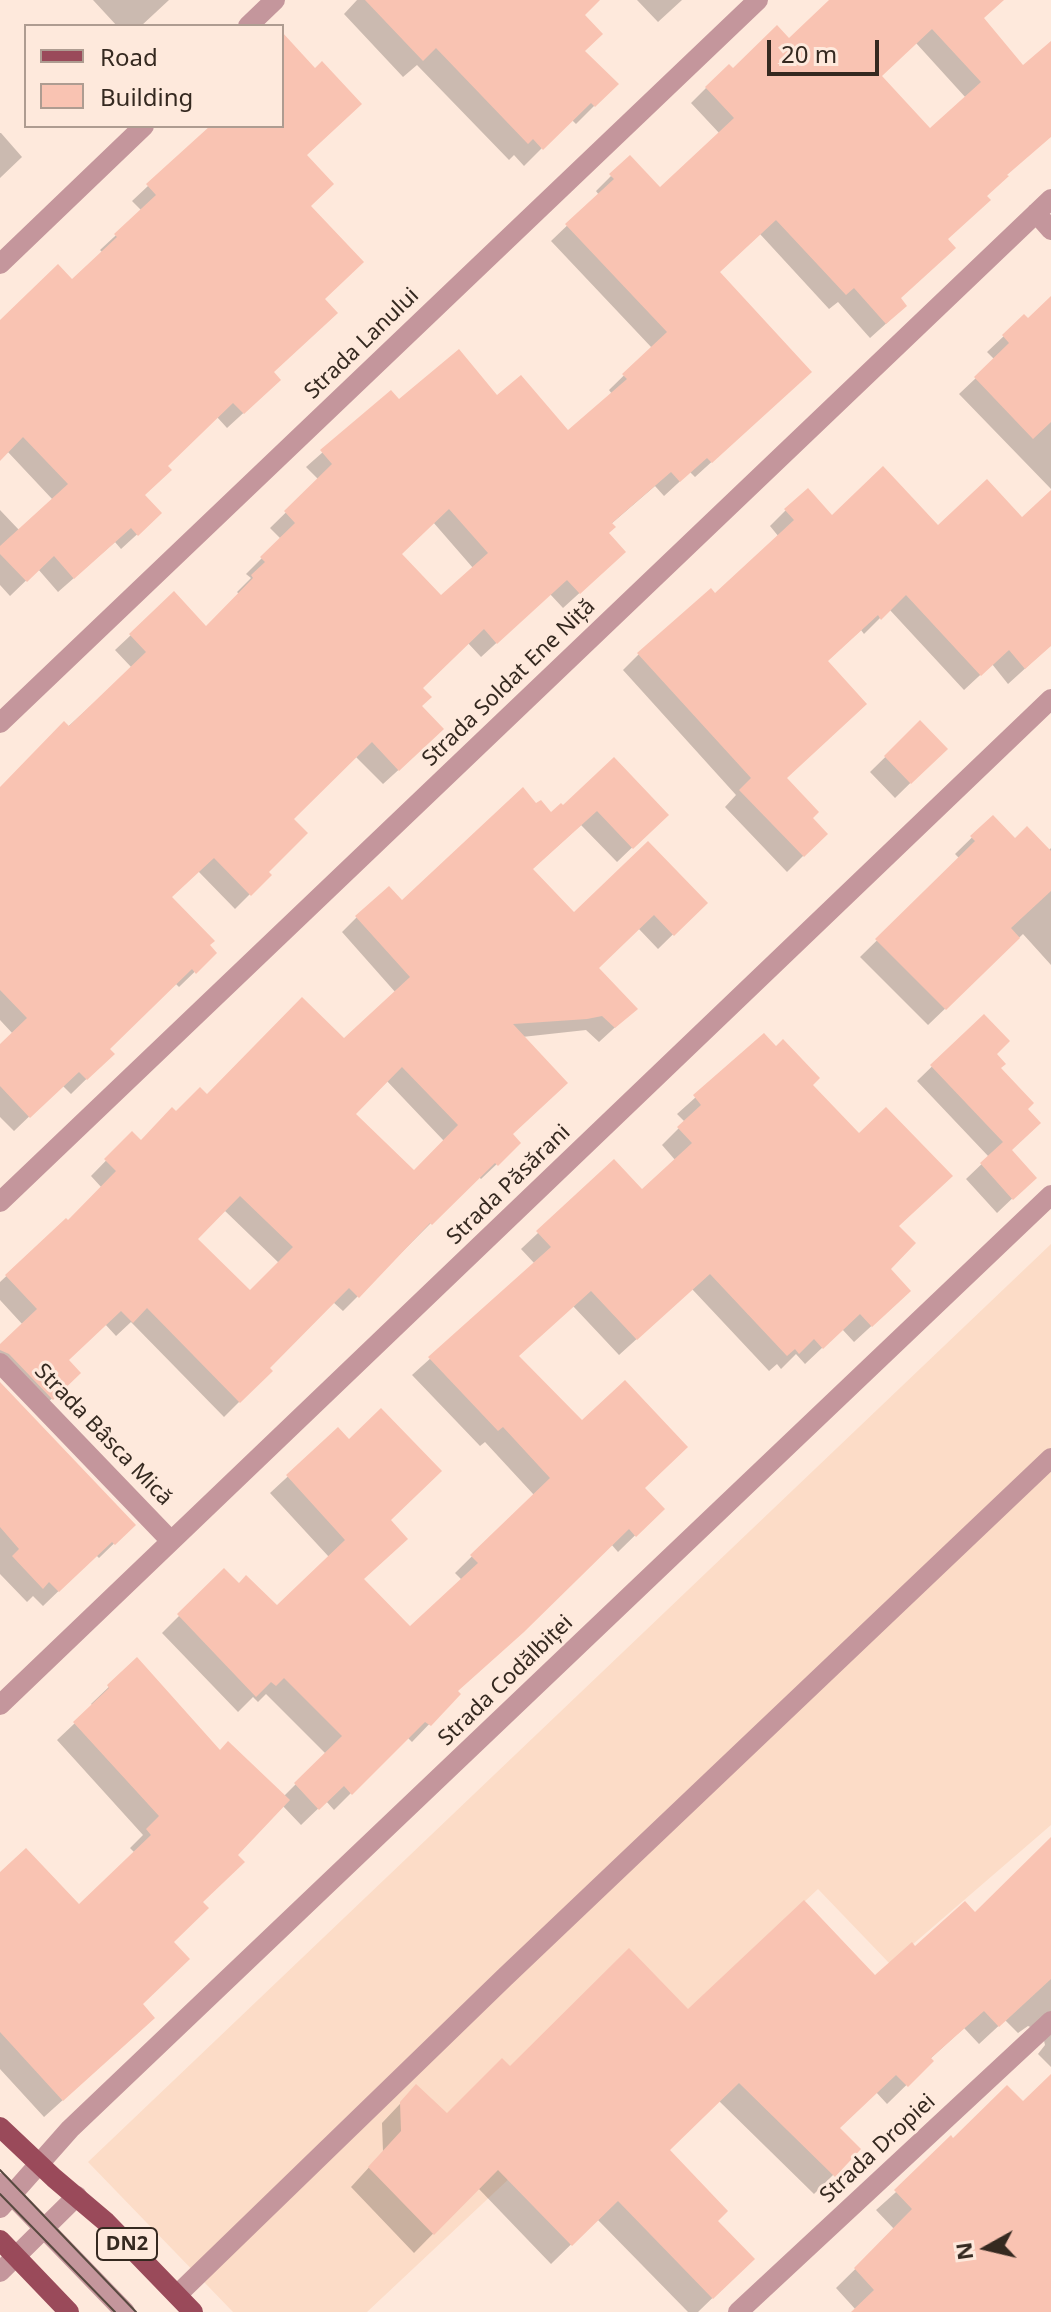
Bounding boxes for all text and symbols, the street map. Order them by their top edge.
legend [24,24,284,128]
scale bar [771,24,883,74]
text: 20 m [781,37,837,70]
text: Road [100,40,158,73]
text: Building [100,80,193,113]
street label: Strada Lanului [299,283,425,405]
street label: Strada Soldat Ene Niță [417,594,601,772]
street label: Strada Păsărani [442,1119,576,1251]
street label: Strada Bâsca Mică [29,1359,177,1511]
street label: Strada Codălbiței [433,1610,579,1752]
street label: Strada Dropiei [815,2089,941,2209]
north arrow [947,2208,1027,2288]
road number: DN2 [97,2228,157,2260]
text: N [947,2240,979,2262]

